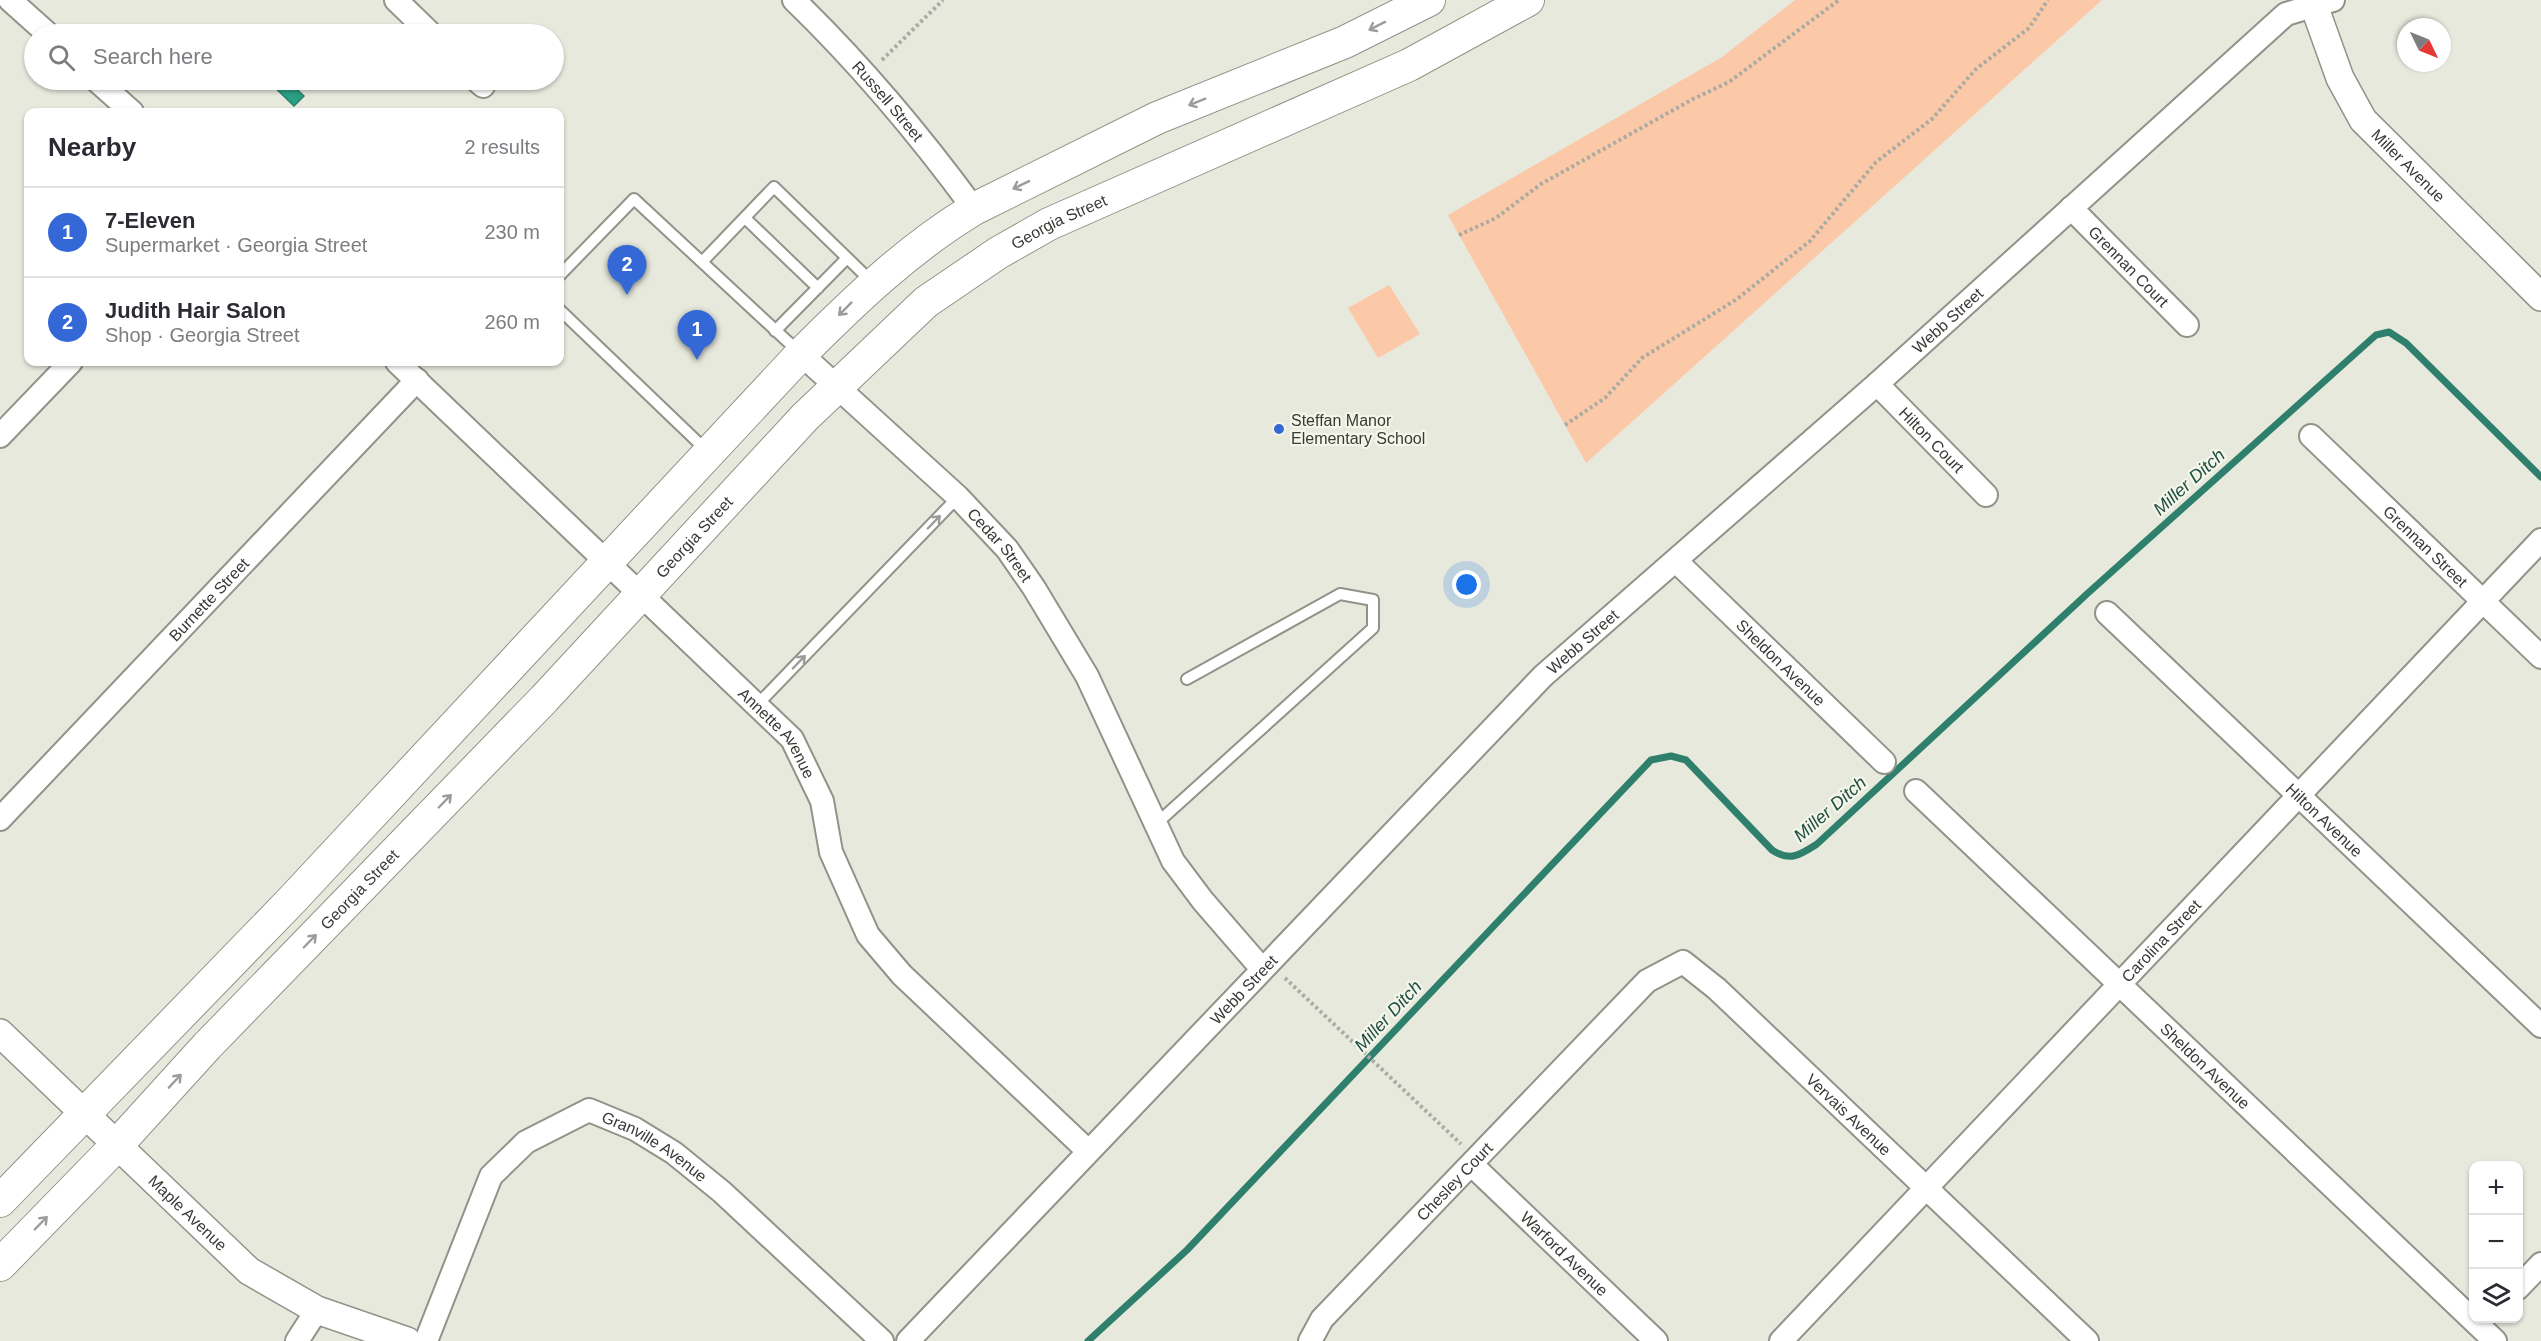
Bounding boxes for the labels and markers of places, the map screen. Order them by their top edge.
pin: 2 [608,246,646,295]
pin: 1 [678,310,716,360]
place label: Steffan Manor Elementary School [1291,412,1425,447]
marker: Steffan Manor Elementary School [1272,422,1286,436]

